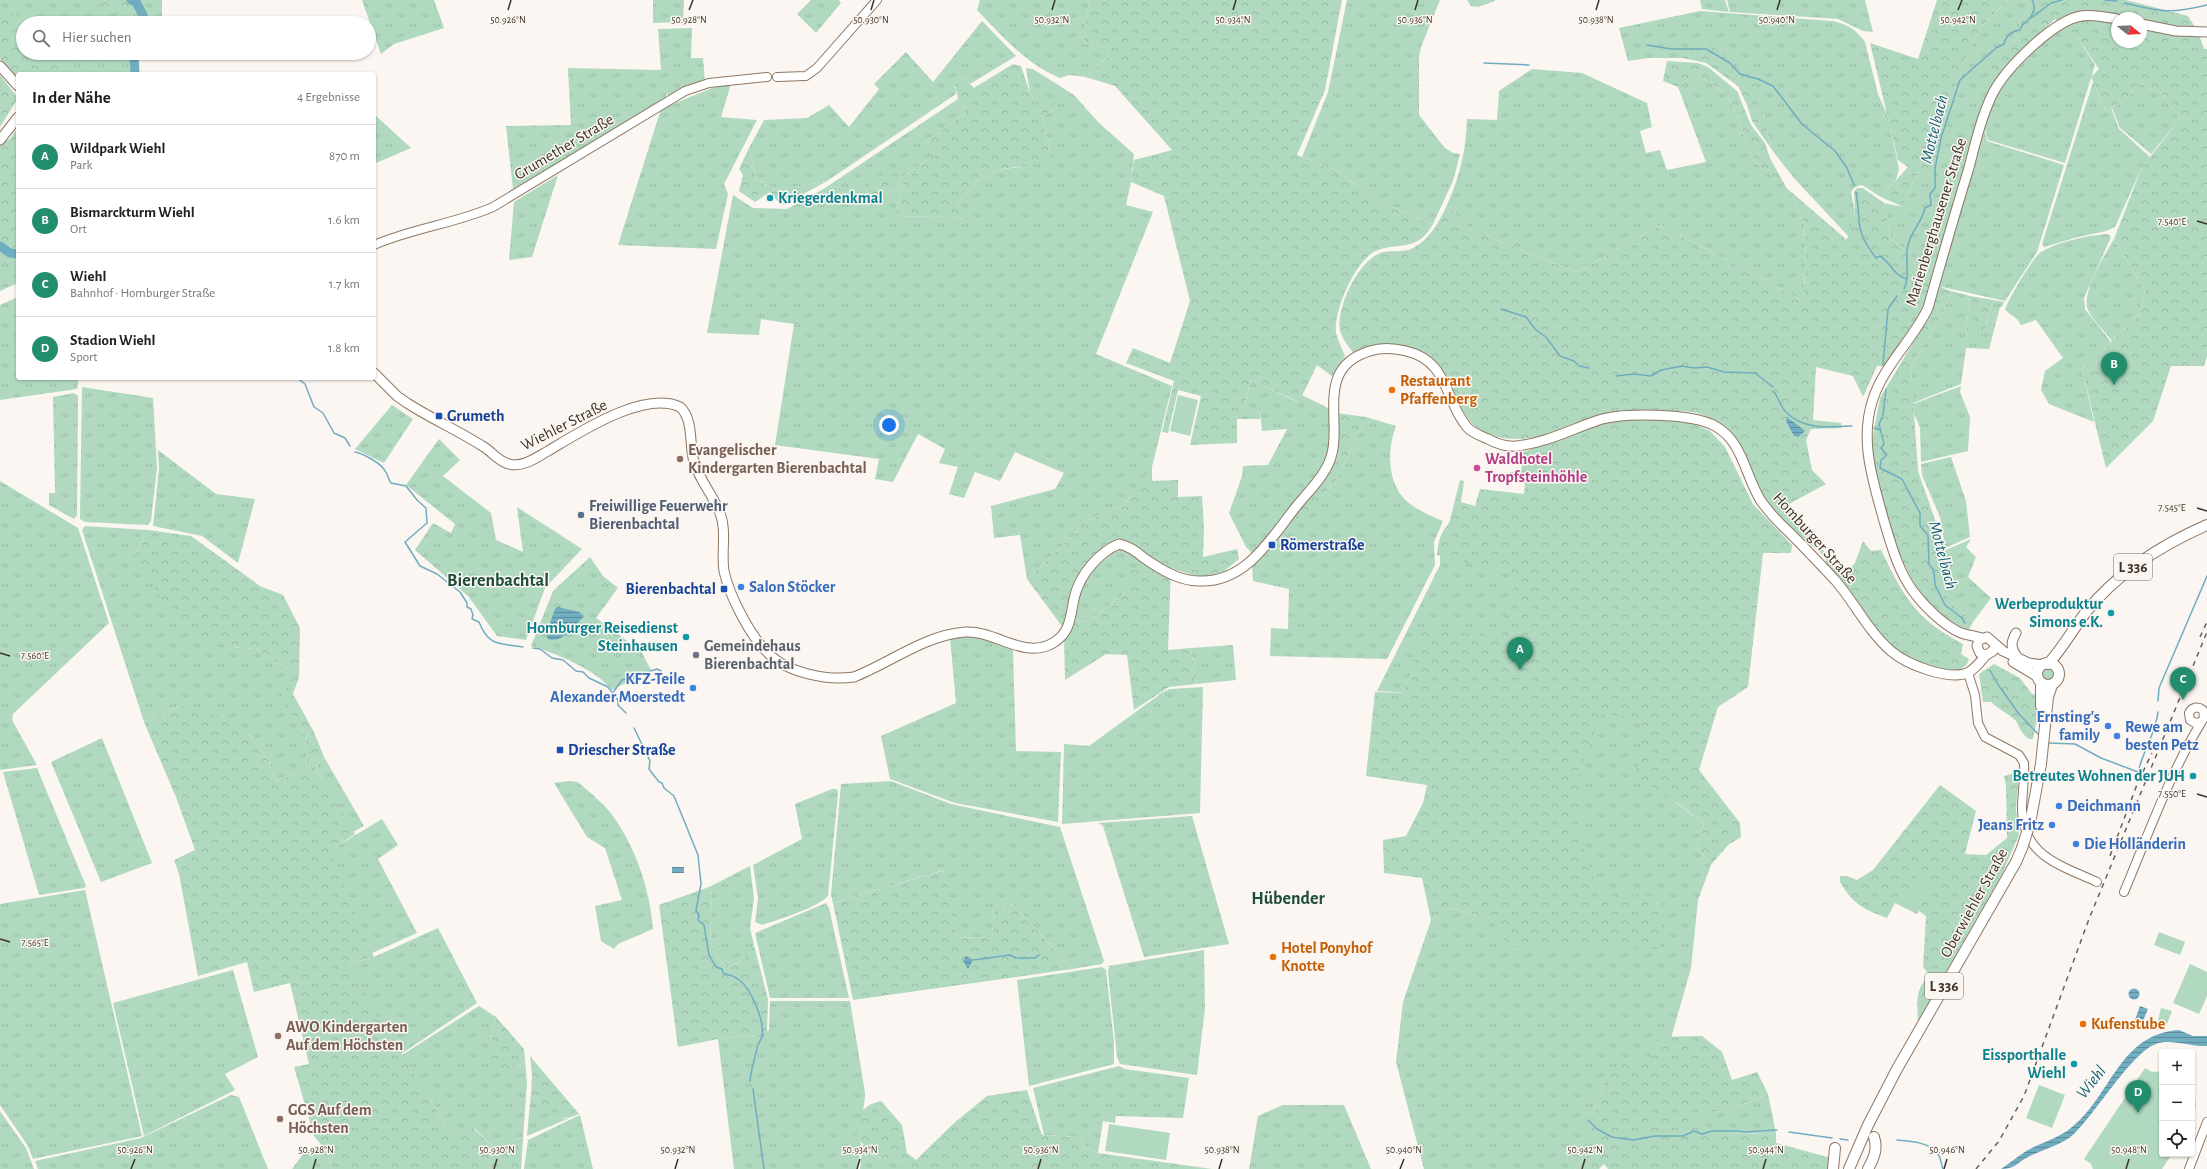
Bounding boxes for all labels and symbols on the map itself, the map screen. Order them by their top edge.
north arrow [2111,12,2147,48]
text: 50.926°N [490,15,526,25]
text: 50.928°N [671,15,707,25]
text: 50.930°N [853,15,889,25]
text: 50.932°N [1035,15,1069,25]
text: 50.934°N [1215,15,1251,25]
text: 50.936°N [1397,15,1433,25]
text: 50.938°N [1578,15,1614,25]
text: 50.940°N [1759,15,1795,25]
text: 50.942°N [1940,15,1976,25]
water label: Mottelbach [1917,93,1951,165]
street label: Grumether Straße [512,111,616,183]
street label: Marienberghausener Straße [1903,136,1969,308]
place label: Kriegerdenkmal [778,190,883,206]
marker: Kriegerdenkmal [765,193,775,203]
text: 7.540°E [2158,217,2186,227]
pin: B [2101,352,2127,385]
place label: Restaurant Pfaffenberg [1400,373,1478,407]
marker: Restaurant Pfaffenberg [1387,385,1397,395]
street label: Wiehler Straße [518,396,610,454]
place label: Grumeth [447,408,505,424]
marker: Grumeth [434,411,444,421]
your location [879,415,899,435]
place label: Evangelischer Kindergarten Bierenbachtal [688,442,867,476]
place label: Waldhotel Tropfsteinhöhle [1485,451,1588,485]
marker: Evangelischer Kindergarten Bierenbachtal [675,454,685,464]
marker: Waldhotel Tropfsteinhöhle [1472,463,1482,473]
street label: Homburger Straße [1770,489,1860,587]
place label: Freiwillige Feuerwehr Bierenbachtal [589,498,728,532]
text: 7.545°E [2158,503,2186,513]
marker: Freiwillige Feuerwehr Bierenbachtal [576,510,586,520]
water label: Mottelbach [1926,519,1960,591]
place label: Römerstraße [1280,537,1365,553]
marker: Römerstraße [1267,540,1277,550]
road number: L 336 [2114,554,2152,580]
district label: Bierenbachtal [447,572,549,590]
place label: Salon Stöcker [749,579,836,595]
place label: Bierenbachtal [625,581,716,597]
marker: Salon Stöcker [736,582,746,592]
marker: Bierenbachtal [719,584,729,594]
place label: Werbeproduktur Simons e.K. [1995,596,2103,630]
marker: Werbeproduktur Simons e.K. [2106,608,2116,618]
place label: Homburger Reisedienst Steinhausen [526,620,679,654]
marker: Homburger Reisedienst Steinhausen [681,632,691,642]
pin: A [1507,637,1533,670]
place label: Gemeindehaus Bierenbachtal [704,638,801,672]
marker: Gemeindehaus Bierenbachtal [691,650,701,660]
text: 7.560°E [21,651,49,661]
pin: C [2170,667,2196,700]
place label: KFZ-Teile Alexander Moerstedt [550,671,686,705]
marker: KFZ-Teile Alexander Moerstedt [688,683,698,693]
place label: Ernsting's family [2036,709,2101,744]
place label: Rewe am besten Petz [2125,719,2199,753]
marker: Ernsting's family [2103,721,2113,731]
marker: Rewe am besten Petz [2112,731,2122,741]
place label: Driescher Straße [568,742,676,758]
marker: Driescher Straße [555,745,565,755]
place label: Betreutes Wohnen der JUH [2012,768,2185,784]
marker: Betreutes Wohnen der JUH [2188,771,2198,781]
text: 7.550°E [2158,789,2186,799]
place label: Deichmann [2067,798,2141,814]
marker: Deichmann [2054,801,2064,811]
place label: Jeans Fritz [1978,817,2044,833]
marker: Jeans Fritz [2047,820,2057,830]
place label: Die Holländerin [2084,836,2186,852]
marker: Die Holländerin [2071,839,2081,849]
street label: Oberwiehler Straße [1937,846,2011,960]
district label: Hübender [1251,890,1325,908]
text: 7.565°E [21,938,49,948]
place label: Hotel Ponyhof Knotte [1281,940,1374,974]
marker: Hotel Ponyhof Knotte [1268,952,1278,962]
road number: L 336 [1925,973,1963,999]
place label: Kufenstube [2091,1016,2166,1032]
place label: AWO Kindergarten Auf dem Höchsten [286,1019,408,1053]
marker: Kufenstube [2078,1019,2088,1029]
marker: AWO Kindergarten Auf dem Höchsten [273,1031,283,1041]
place label: Eissporthalle Wiehl [1982,1047,2066,1081]
marker: Eissporthalle Wiehl [2069,1059,2079,1069]
water label: Wiehl [2073,1062,2109,1102]
pin: D [2125,1080,2151,1113]
place label: GGS Auf dem Höchsten [288,1102,372,1136]
marker: GGS Auf dem Höchsten [275,1114,285,1124]
text: 50.926°N [117,1145,153,1155]
text: 50.928°N [298,1145,334,1155]
text: 50.930°N [479,1145,515,1155]
text: 50.932°N [661,1145,695,1155]
text: 50.934°N [842,1145,878,1155]
text: 50.936°N [1023,1145,1059,1155]
text: 50.938°N [1204,1145,1240,1155]
text: 50.940°N [1386,1145,1422,1155]
text: 50.942°N [1567,1145,1603,1155]
text: 50.944°N [1748,1145,1784,1155]
text: 50.946°N [1929,1145,1965,1155]
text: 50.948°N [2111,1145,2147,1155]

